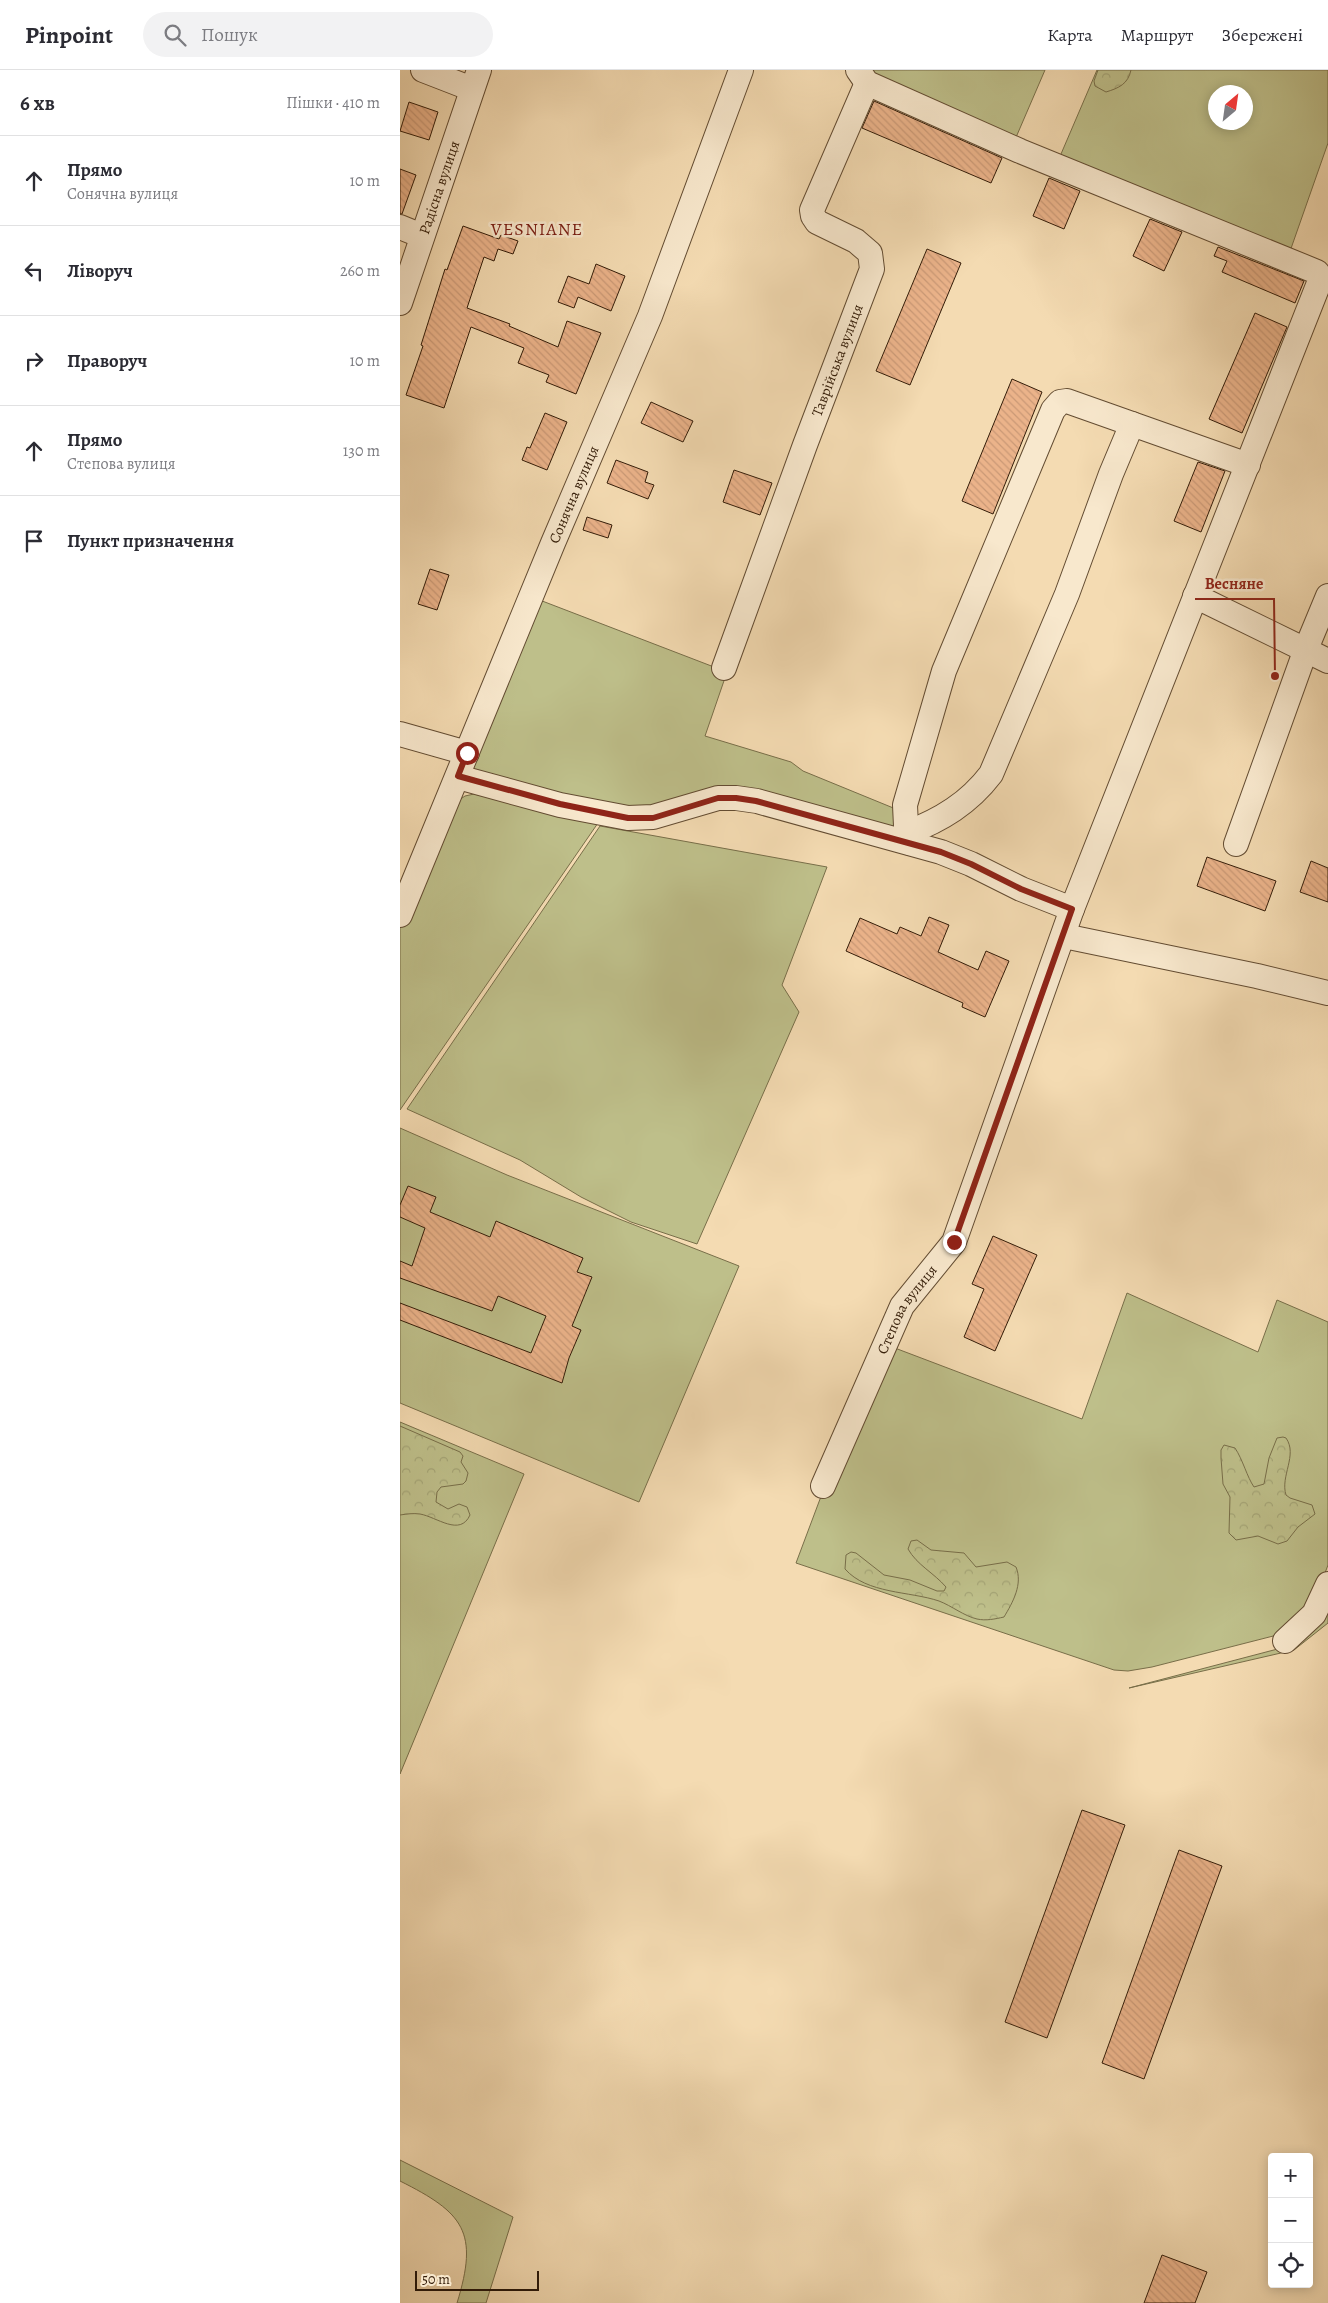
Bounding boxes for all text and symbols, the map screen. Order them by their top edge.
search box [143,12,493,57]
text: Pinpoint [25,19,113,51]
icon: search [161,21,189,49]
text: Пошук [201,22,258,48]
text: Карта [1047,23,1093,47]
text: Маршрут [1121,23,1194,47]
text: Збережені [1222,23,1303,47]
north arrow [1208,85,1253,130]
text: 6 хв [20,89,55,117]
text: Пішки · 410 m [286,92,380,114]
street label: Радісна вулиця [414,138,464,237]
text: Прямо [67,157,122,183]
icon: ahead [20,167,48,195]
text: 10 m [350,170,380,192]
text: Сонячна вулиця [67,183,178,205]
district label: VESNIANE [490,217,583,241]
icon: left [20,257,48,285]
text: Ліворуч [67,258,133,284]
text: 260 m [340,260,380,282]
street label: Таврійська вулиця [807,301,868,419]
icon: right [20,347,48,375]
text: Праворуч [67,348,147,374]
text: 10 m [350,350,380,372]
text: Прямо [67,427,122,453]
icon: ahead [20,437,48,465]
text: 130 m [343,440,380,462]
street label: Сонячна вулиця [544,443,603,546]
text: Степова вулиця [67,453,176,475]
icon: arrive [20,527,48,555]
text: Пункт призначення [67,528,234,554]
callout: Весняне [1195,568,1274,599]
text: Весняне [1205,573,1263,595]
route start [456,742,479,765]
route end [943,1231,966,1254]
street label: Степова вулиця [872,1261,942,1357]
map controls [1268,2153,1313,2288]
button: + [1268,2153,1313,2198]
button: − [1268,2198,1313,2243]
button: locate [1268,2243,1313,2288]
scale bar [415,2268,539,2291]
text: 50 m [422,2270,450,2289]

